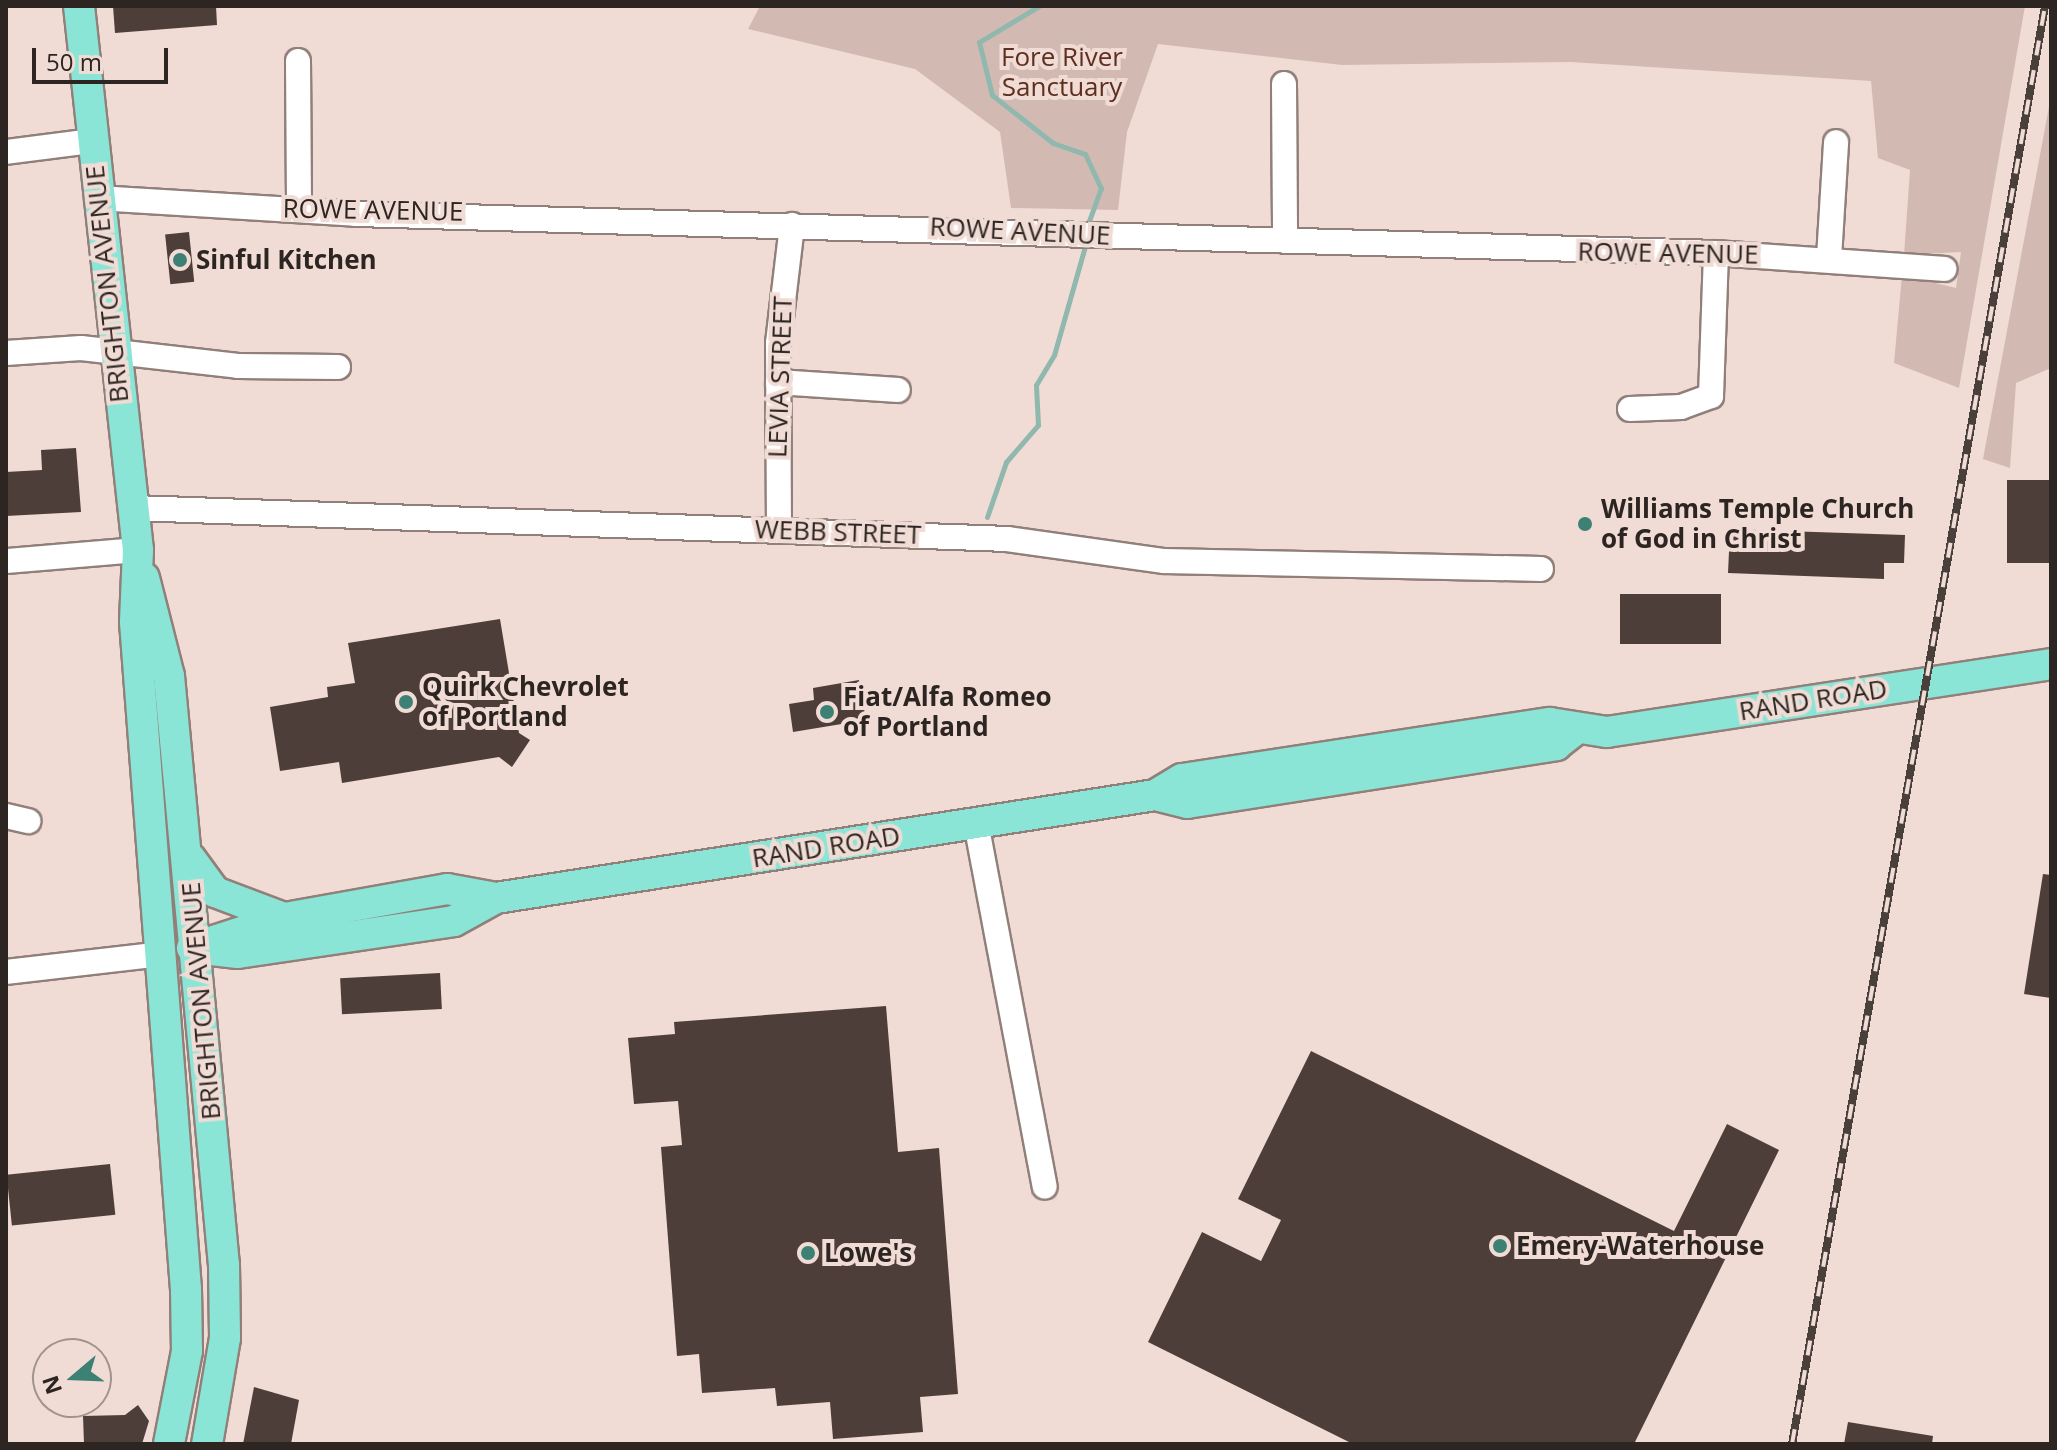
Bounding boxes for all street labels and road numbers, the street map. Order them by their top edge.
street label: BRIGHTON AVENUE [79,164,135,404]
street label: ROWE AVENUE [282,193,464,227]
street label: ROWE AVENUE [929,211,1111,251]
street label: ROWE AVENUE [1577,236,1759,270]
street label: LEVIA STREET [762,296,798,458]
street label: WEBB STREET [754,514,922,550]
street label: RAND ROAD [1737,673,1889,727]
street label: RAND ROAD [750,820,902,874]
street label: BRIGHTON AVENUE [175,881,227,1121]

